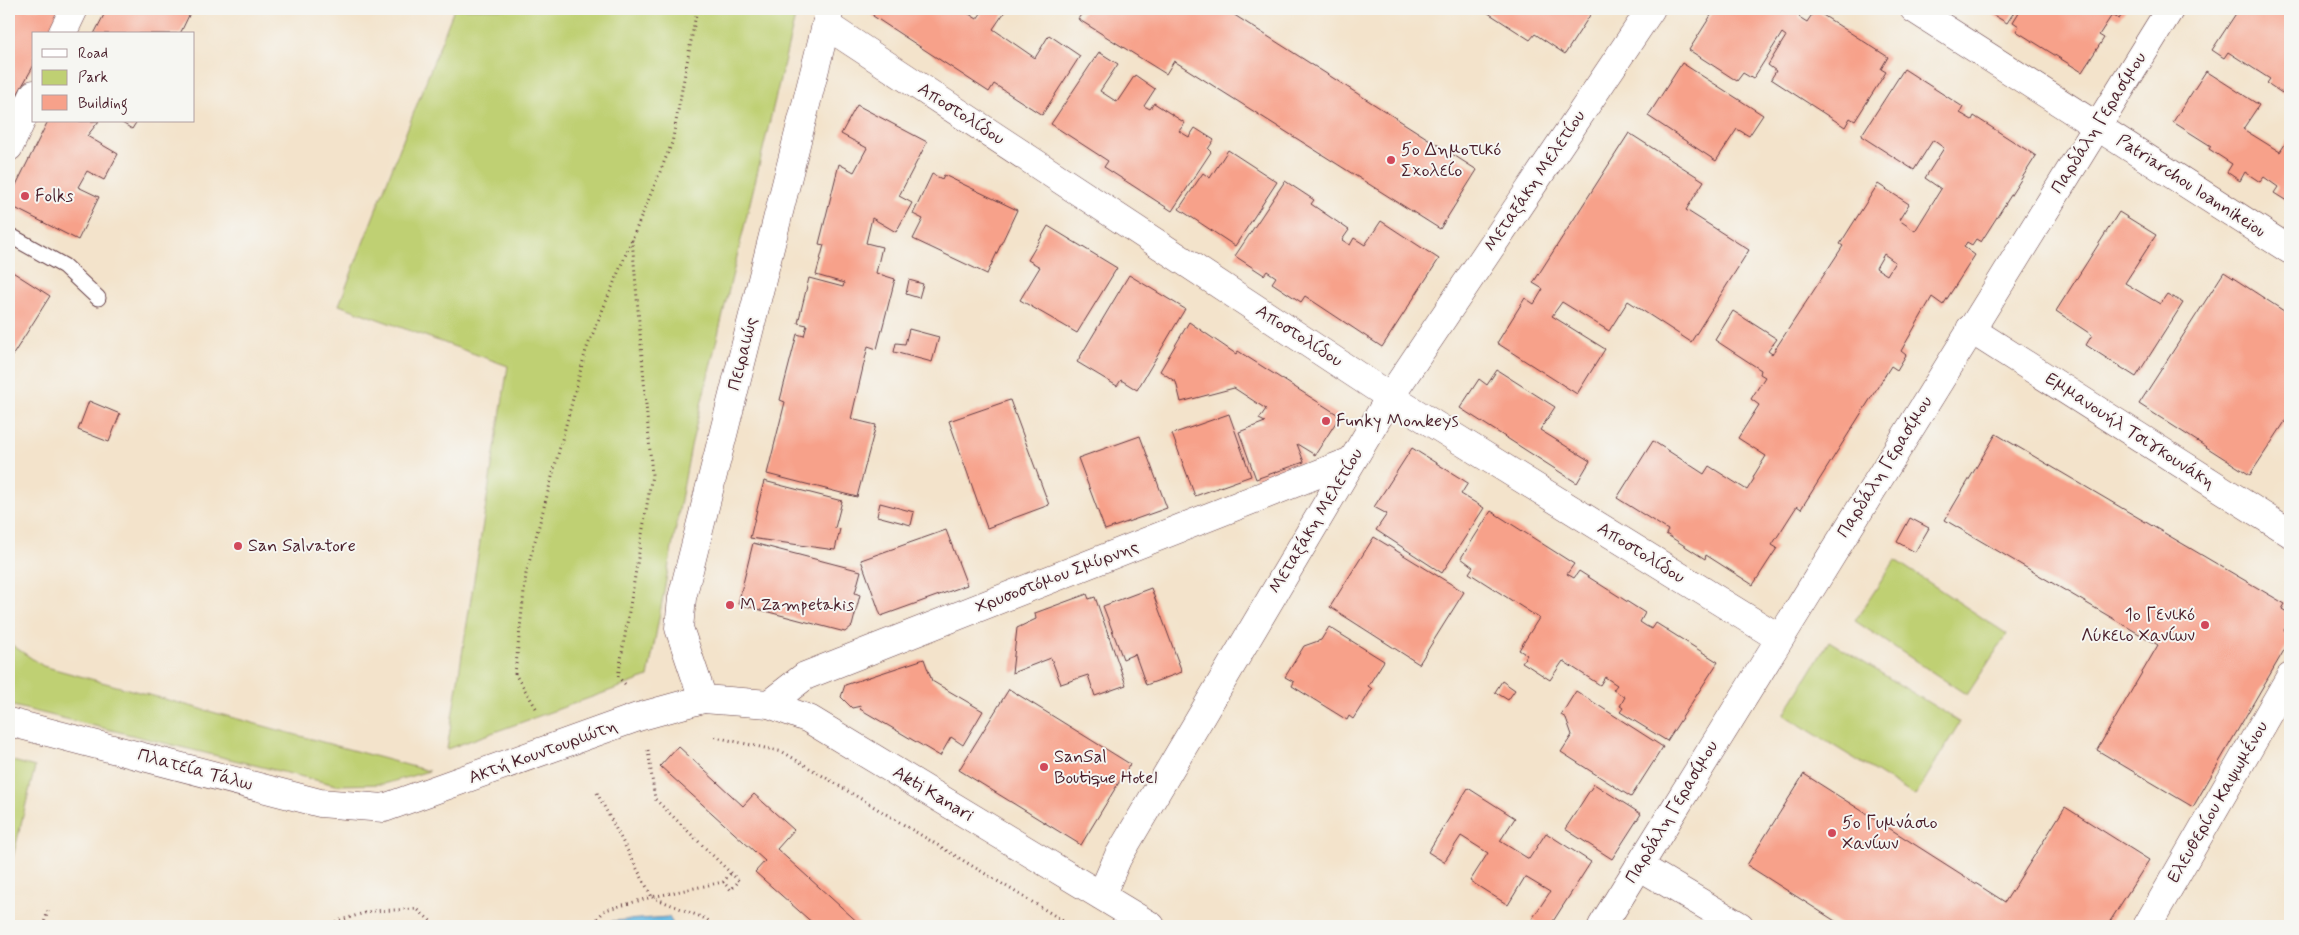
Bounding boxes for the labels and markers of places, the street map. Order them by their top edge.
place label: 5ο Δημοτικό Σχολείο [1401,138,1501,183]
marker: 5ο Δημοτικό Σχολείο [1385,154,1397,166]
place label: Folks [35,184,74,208]
marker: Folks [19,190,31,202]
place label: Funky Monkeys [1336,409,1458,433]
marker: Funky Monkeys [1320,415,1332,427]
place label: San Salvatore [248,534,356,558]
marker: San Salvatore [232,540,244,552]
place label: M Zampetakis [740,593,854,617]
marker: M Zampetakis [724,599,736,611]
place label: 1ο Γενικό Λύκειο Χανίων [2081,603,2195,648]
marker: 1ο Γενικό Λύκειο Χανίων [2199,619,2211,631]
place label: SanSal Boutique Hotel [1054,745,1157,790]
marker: SanSal Boutique Hotel [1038,761,1050,773]
place label: 5ο Γυμνάσιο Χανίων [1842,811,1938,856]
marker: 5ο Γυμνάσιο Χανίων [1826,827,1838,839]

